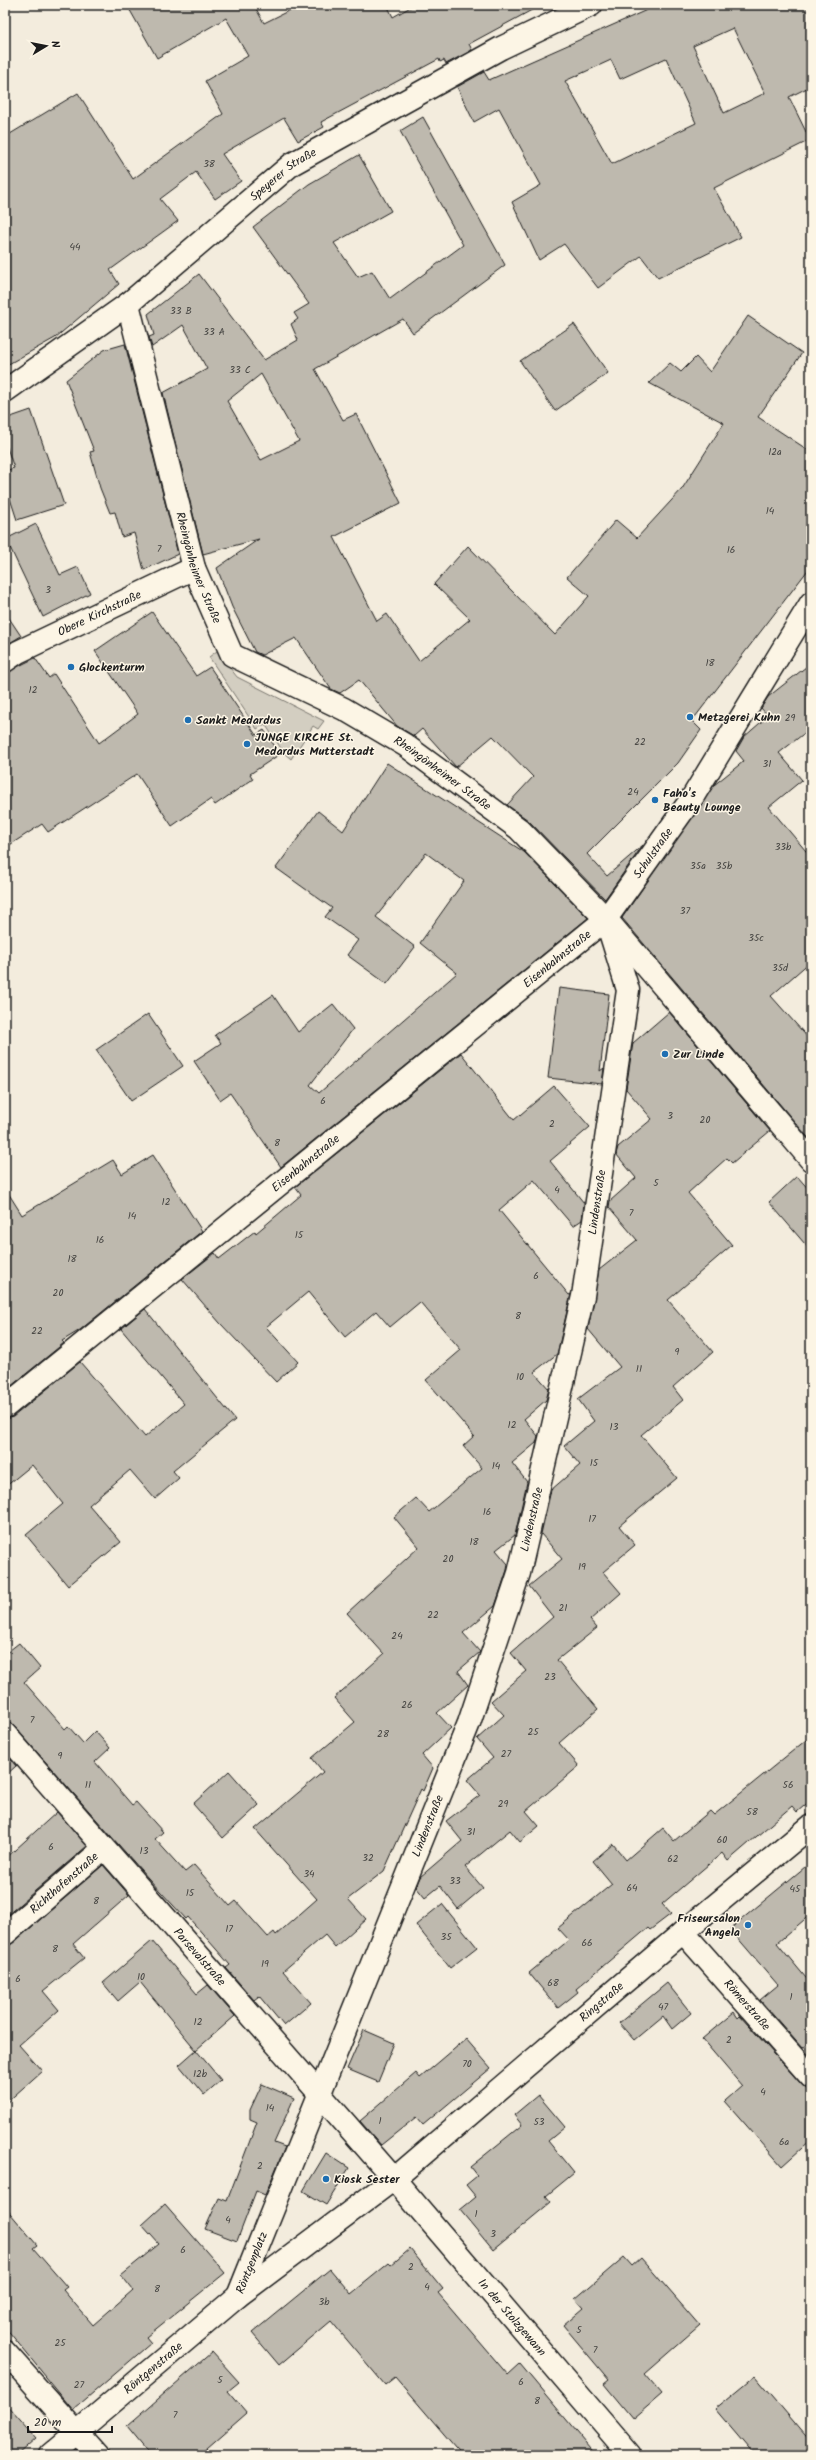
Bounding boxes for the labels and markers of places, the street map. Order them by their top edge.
place label: Glockenturm [79,658,145,677]
marker: Glockenturm [66,662,76,672]
place label: Metzgerei Kuhn [698,708,780,727]
place label: Sankt Medardus [196,711,282,730]
marker: Metzgerei Kuhn [685,712,695,722]
marker: Sankt Medardus [183,715,193,725]
place label: JUNGE KIRCHE St. Medardus Mutterstadt [255,728,375,761]
marker: JUNGE KIRCHE St. Medardus Mutterstadt [242,739,252,749]
place label: Faho's Beauty Lounge [663,784,741,817]
marker: Faho's Beauty Lounge [650,795,660,805]
place label: Zur Linde [673,1045,724,1064]
marker: Zur Linde [660,1049,670,1059]
place label: Friseursalon Angela [677,1909,740,1942]
marker: Friseursalon Angela [743,1920,753,1930]
place label: Kiosk Sester [334,2170,400,2189]
marker: Kiosk Sester [321,2174,331,2184]

